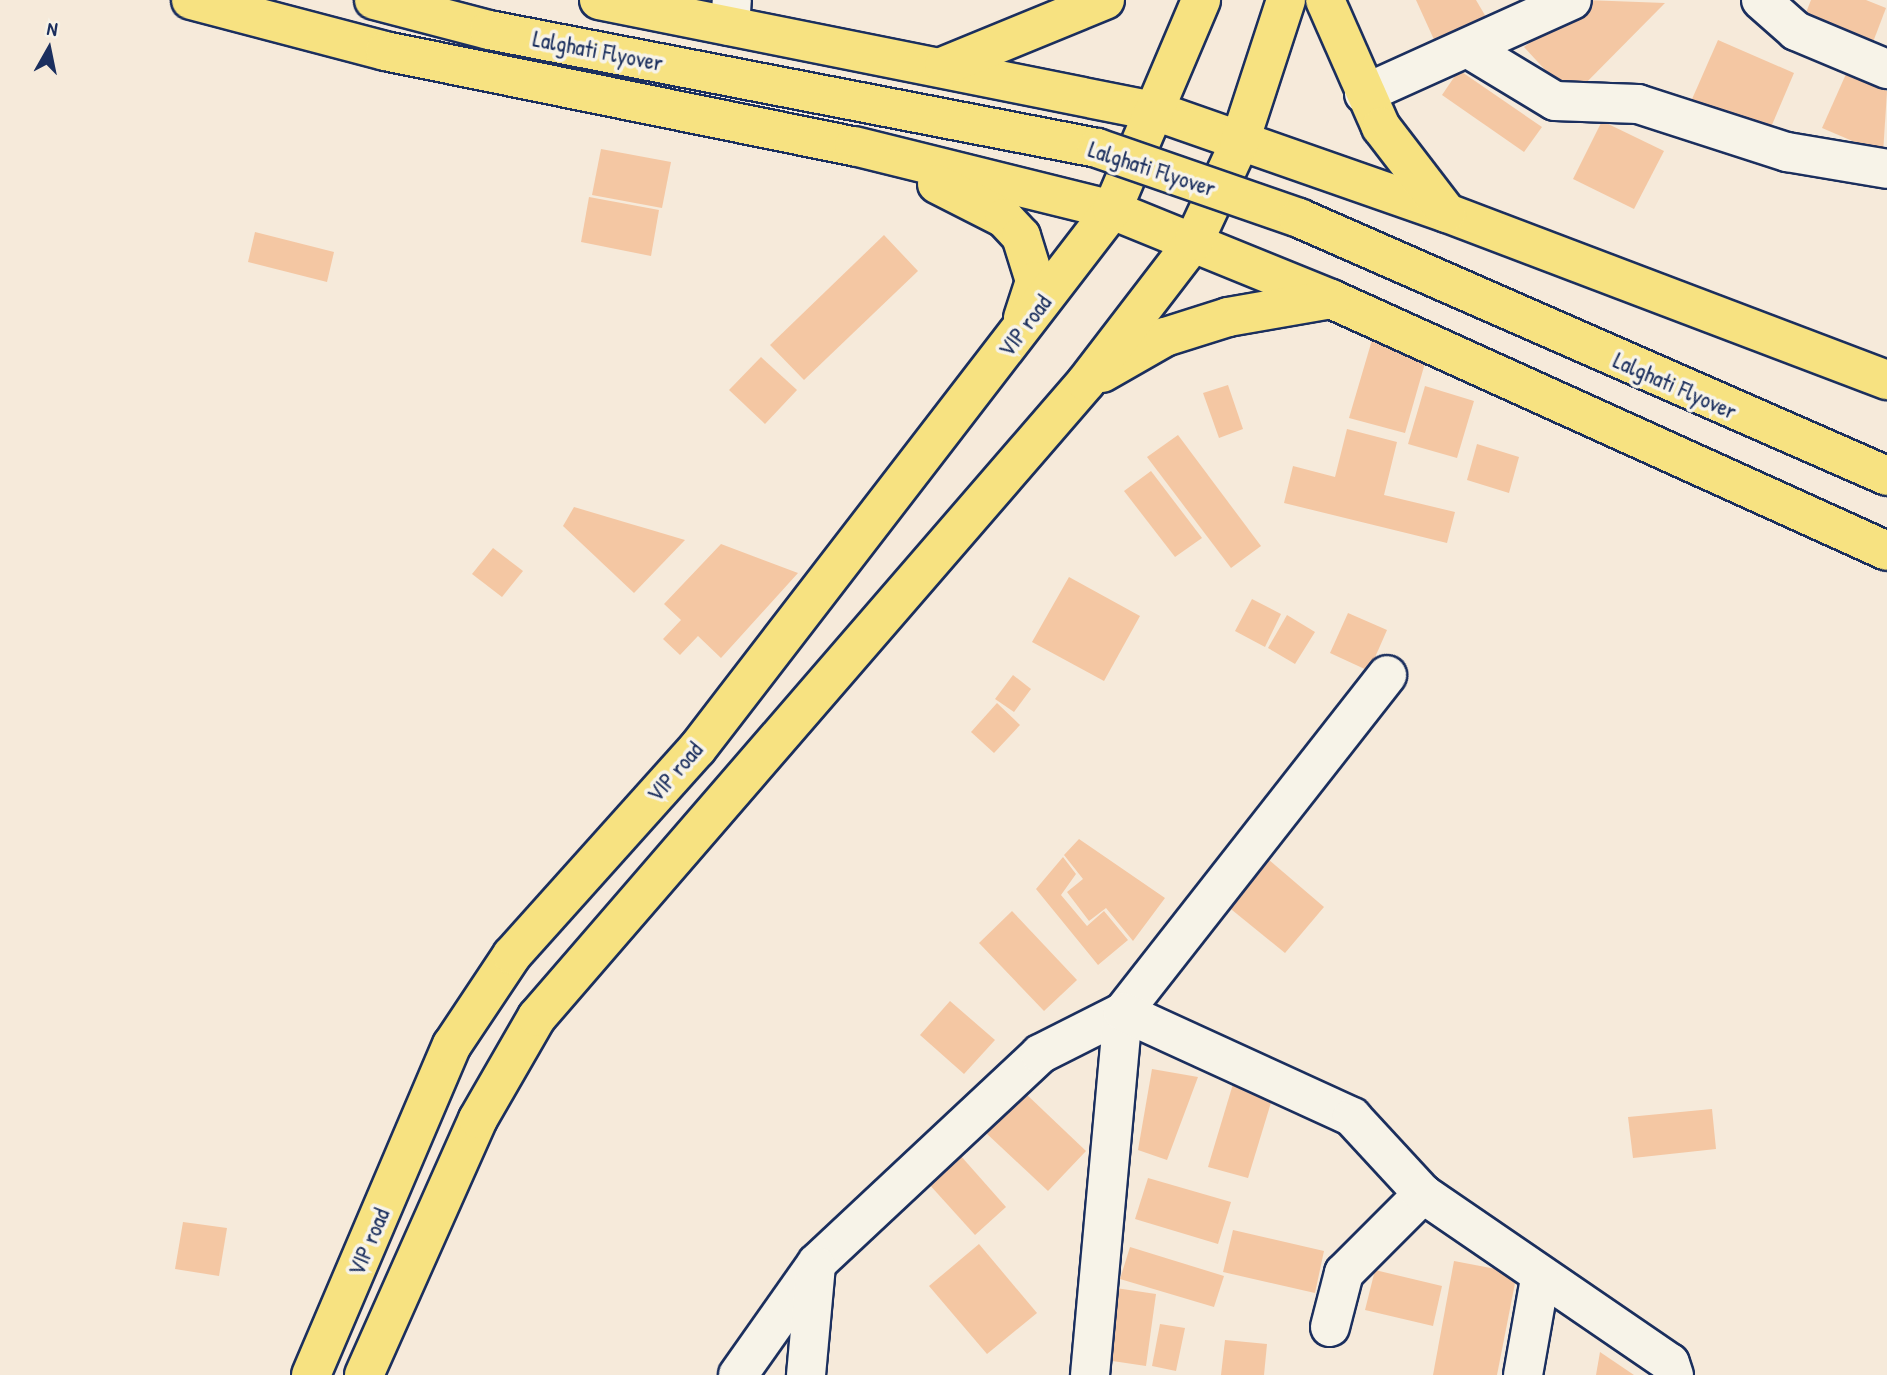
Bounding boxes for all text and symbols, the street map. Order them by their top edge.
north arrow [14,14,84,84]
text: N [45,15,59,42]
street label: Lalghati Flyover [531,25,665,77]
street label: Lalghati Flyover [1085,135,1219,203]
street label: VIP road [993,289,1057,363]
street label: Lalghati Flyover [1609,347,1741,425]
street label: VIP road [641,736,709,808]
street label: VIP road [342,1204,396,1280]

